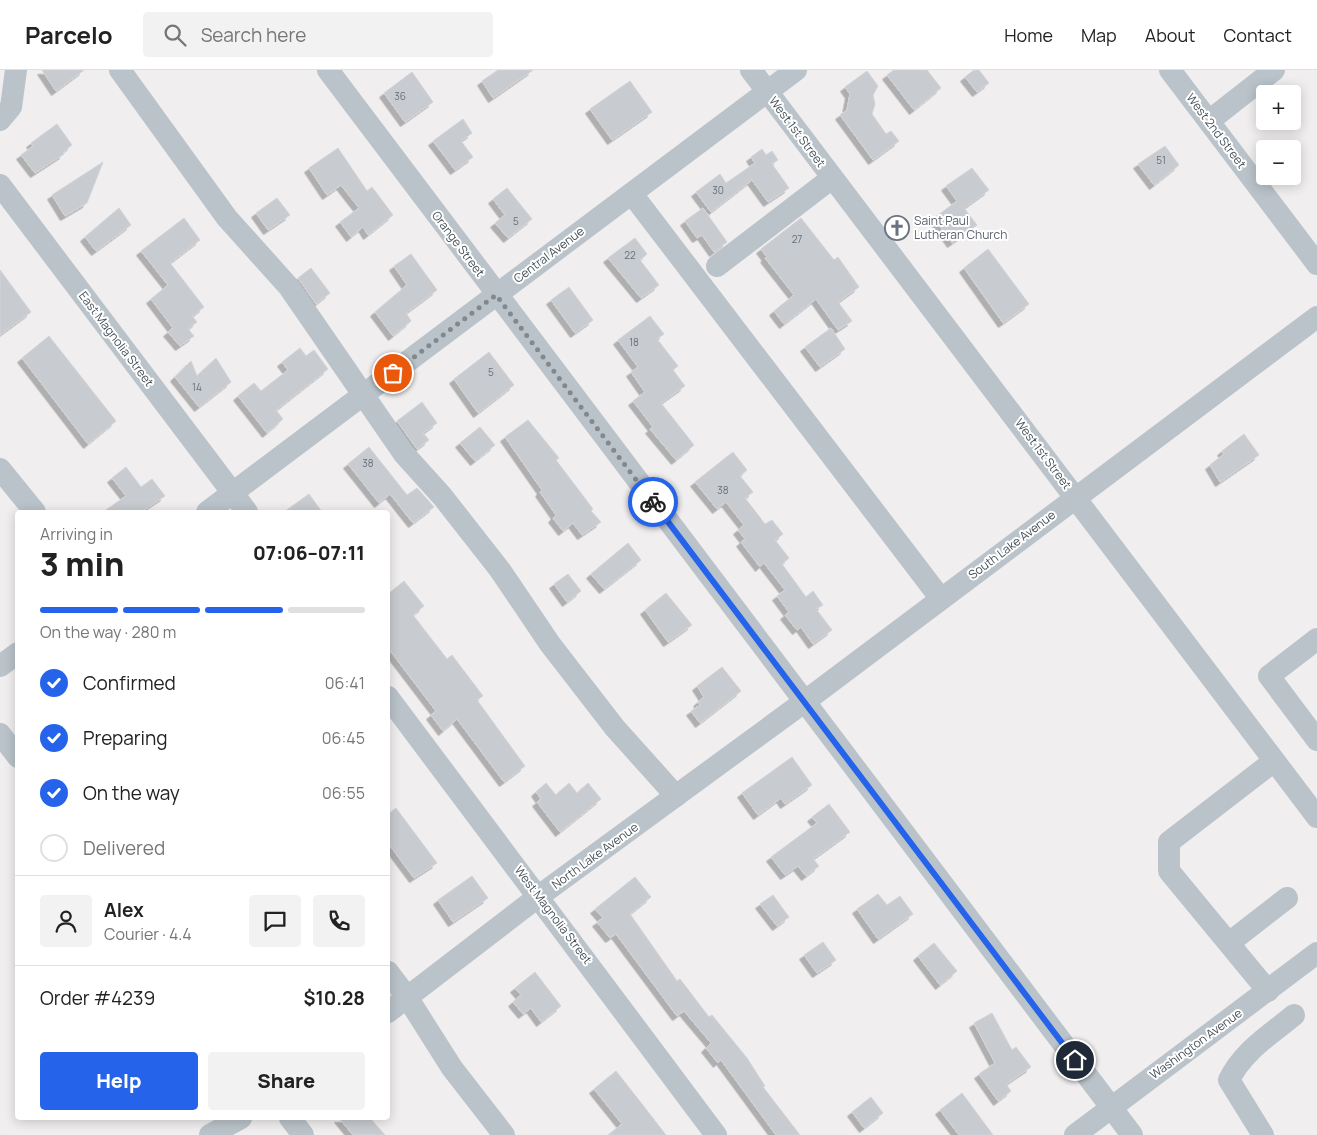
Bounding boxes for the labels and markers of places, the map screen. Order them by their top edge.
place label: Saint Paul Lutheran Church [914,212,1007,243]
church icon: Saint Paul Lutheran Church [884,215,910,241]
pin [372,352,414,394]
pin [1054,1039,1096,1081]

